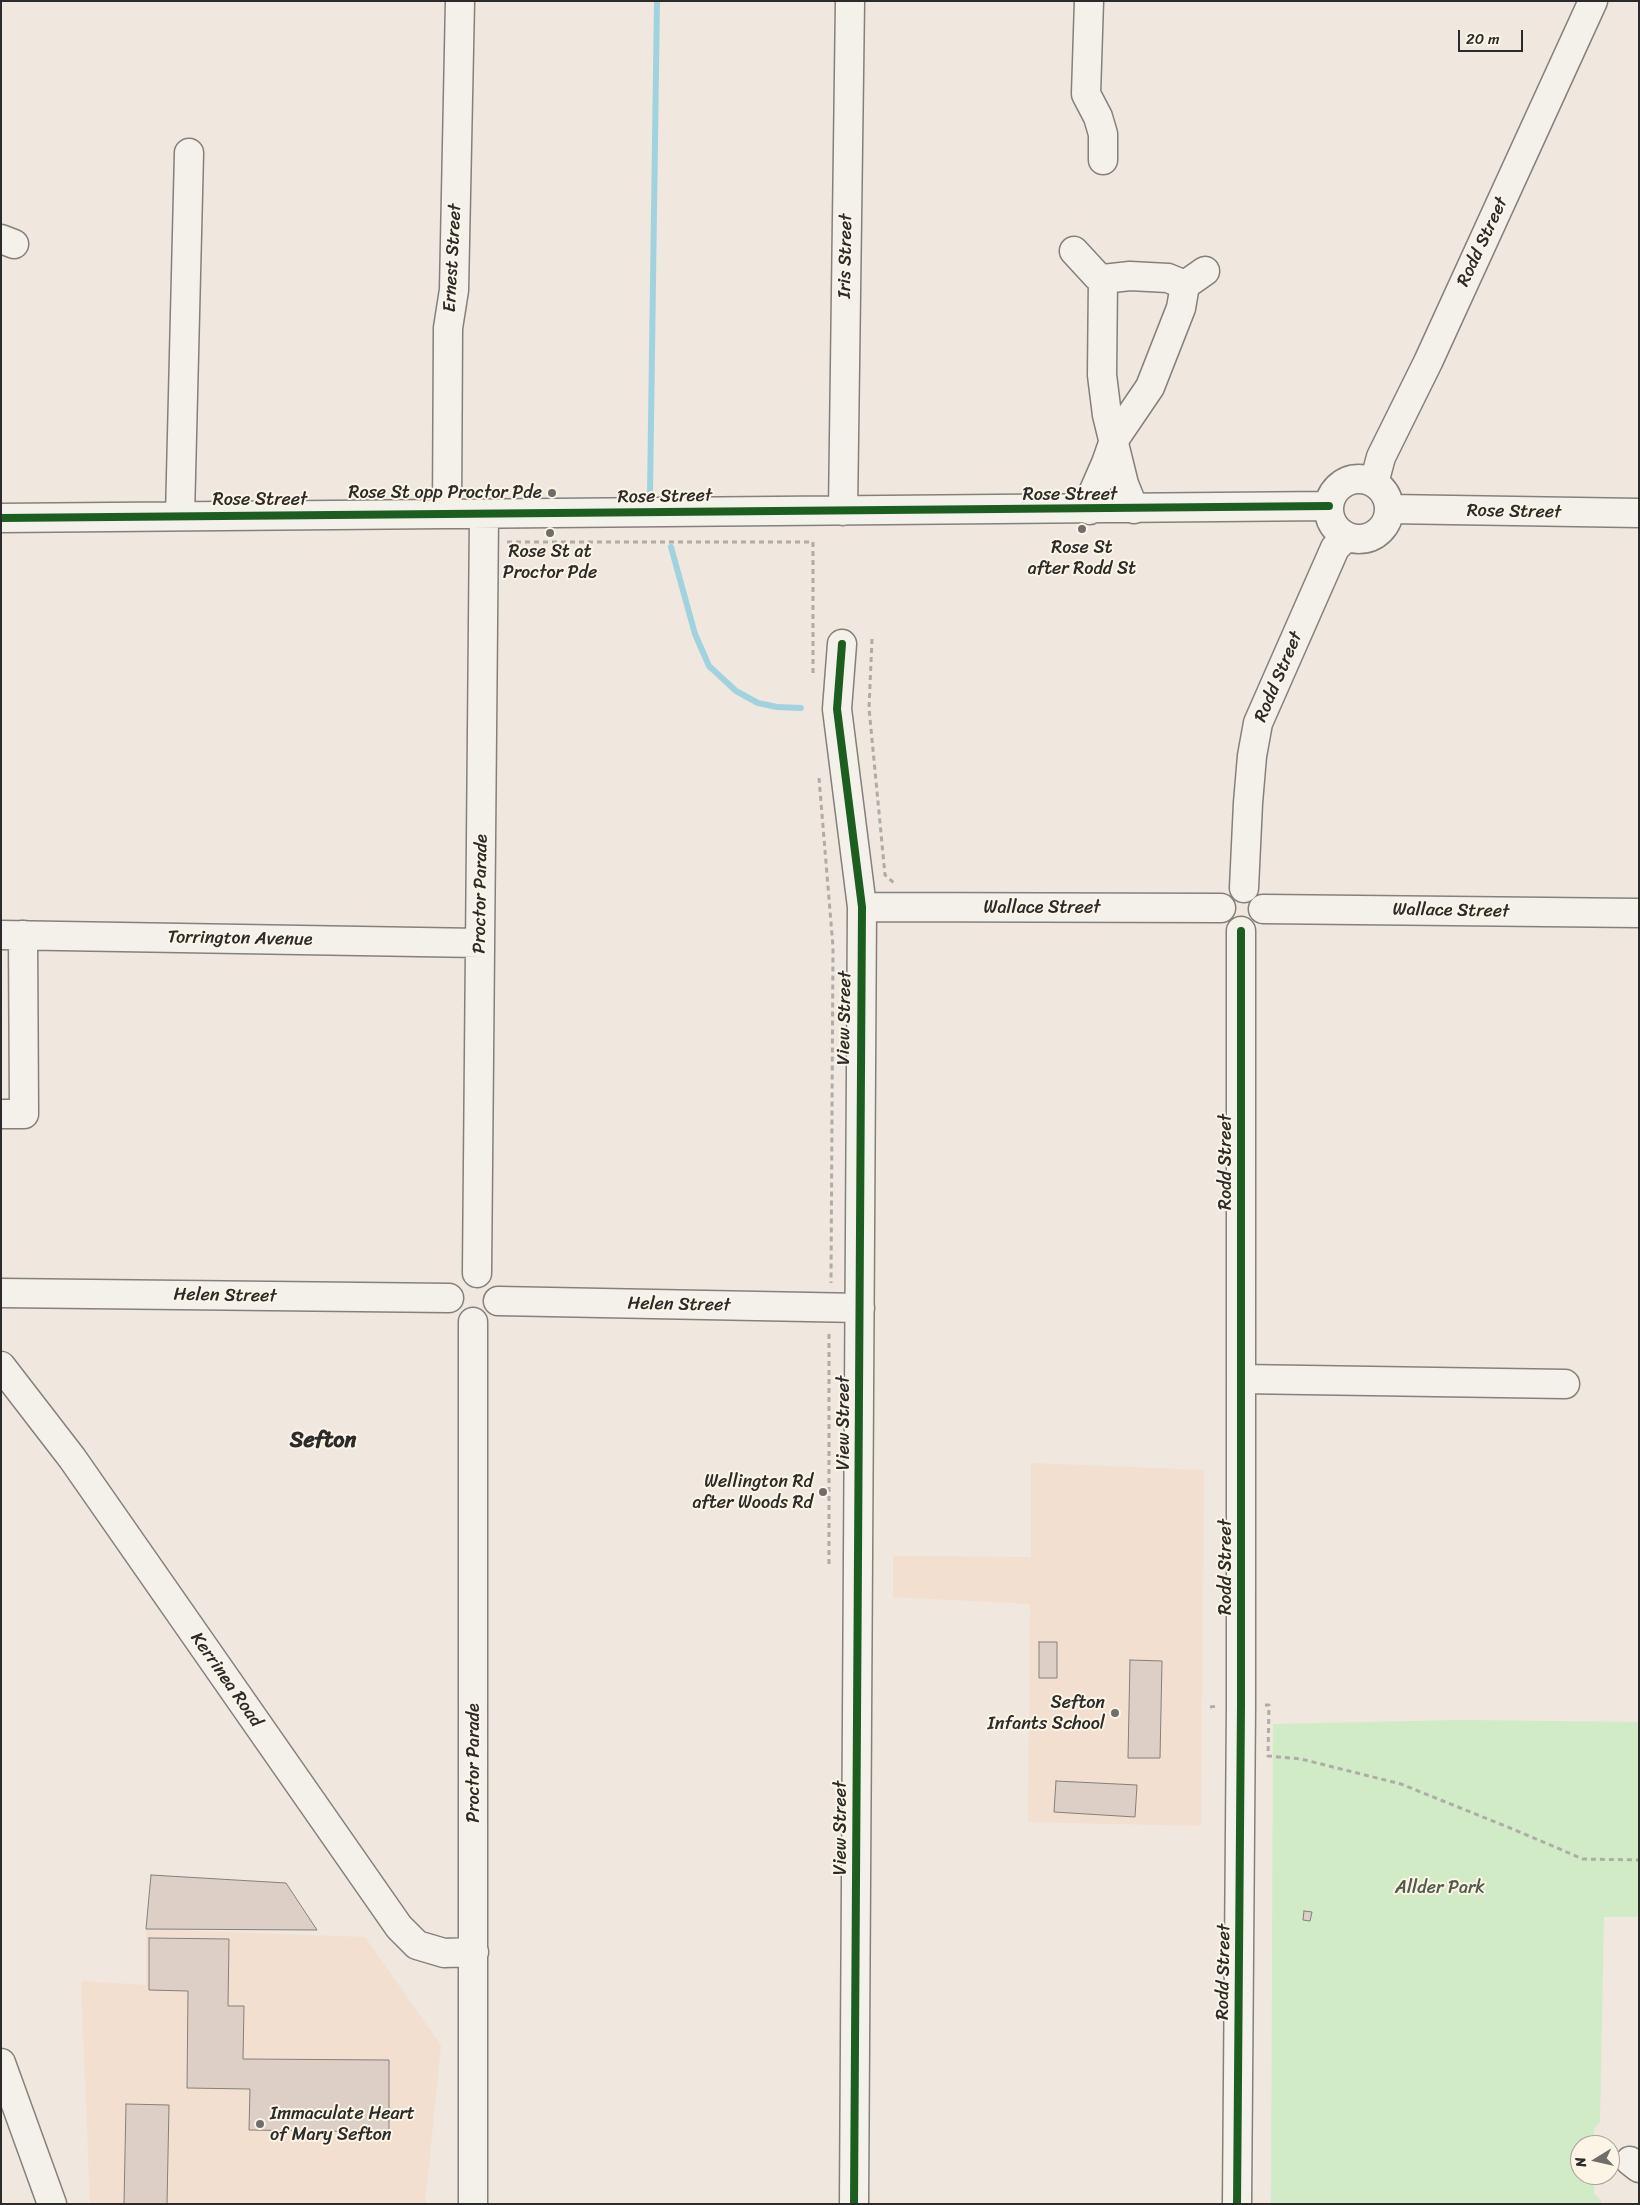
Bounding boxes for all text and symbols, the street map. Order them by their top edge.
scale bar [1460,20,1525,52]
text: 20 m [1466,26,1500,52]
street label: Rodd Street [1453,194,1513,290]
street label: Ernest Street [439,203,467,313]
street label: Iris Street [834,213,858,299]
place label: Rose St opp Proctor Pde [348,482,542,504]
street label: Rose Street [1023,484,1117,506]
street label: Rose Street [618,485,712,509]
marker: Rose St opp Proctor Pde [546,487,558,499]
street label: Rose Street [213,489,307,511]
street label: Rose Street [1467,500,1561,524]
marker: Rose St after Rodd St [1076,523,1088,535]
marker: Rose St at Proctor Pde [544,527,556,539]
place label: Rose St after Rodd St [1028,537,1136,580]
place label: Rose St at Proctor Pde [503,541,597,584]
street label: Rodd Street [1250,629,1308,725]
street label: Proctor Parade [469,834,493,954]
street label: Wallace Street [984,897,1100,919]
street label: Wallace Street [1392,899,1510,923]
street label: Torrington Avenue [167,927,313,951]
street label: View Street [833,971,857,1065]
street label: Rodd Street [1215,1114,1237,1210]
street label: Helen Street [173,1284,277,1308]
street label: Helen Street [627,1293,731,1317]
street label: View Street [833,1376,855,1470]
district label: Sefton [290,1428,356,1454]
place label: Wellington Rd after Woods Rd [692,1471,813,1514]
marker: Wellington Rd after Woods Rd [817,1486,829,1498]
street label: Rodd Street [1215,1519,1237,1615]
street label: Kerrinea Road [185,1628,267,1732]
place label: Sefton Infants School [988,1692,1105,1735]
street label: Proctor Parade [463,1703,485,1823]
marker: Sefton Infants School [1109,1707,1121,1719]
street label: View Street [830,1781,852,1875]
park label: Allder Park [1395,1877,1485,1899]
street label: Rodd Street [1212,1924,1236,2020]
place label: Immaculate Heart of Mary Sefton [270,2103,415,2146]
marker: Immaculate Heart of Mary Sefton [254,2118,266,2130]
north arrow [1570,2135,1620,2185]
text: N [1568,2156,1594,2169]

